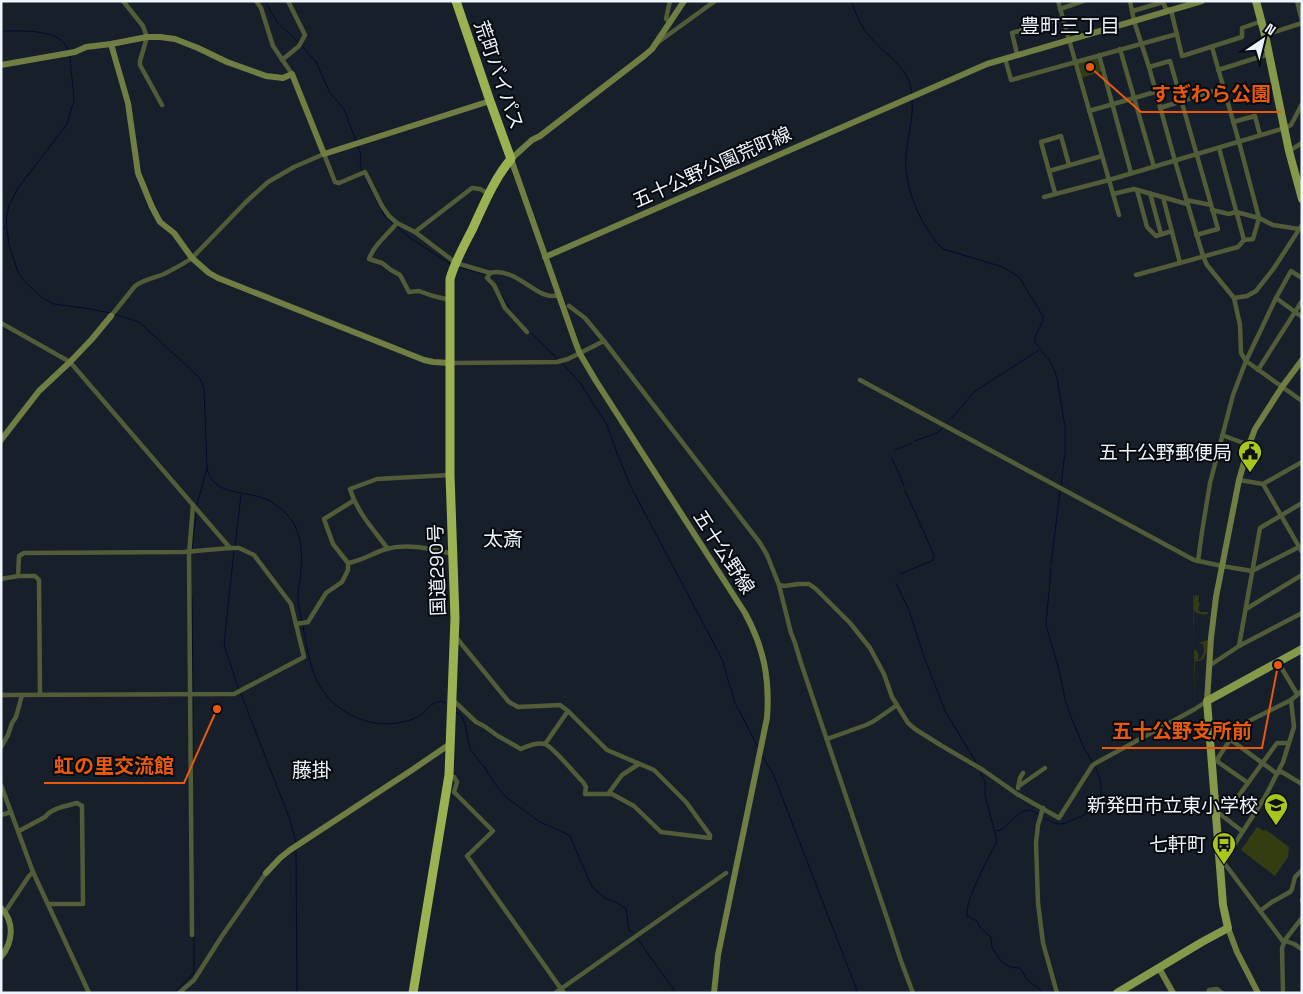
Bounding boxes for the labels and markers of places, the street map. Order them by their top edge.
callout: すぎわら公園 [1141,77,1281,112]
public building icon: 五十公野郵便局 [1237,439,1263,473]
place label: 五十公野郵便局 [1099,440,1232,465]
callout: 五十公野支所前 [1102,713,1262,748]
callout: 虹の里交流館 [44,748,184,783]
school or university icon: 新発田市立東小学校 [1263,792,1289,826]
place label: 新発田市立東小学校 [1087,793,1258,818]
bus stop icon: 七軒町 [1211,831,1237,865]
place label: 七軒町 [1149,832,1206,857]

